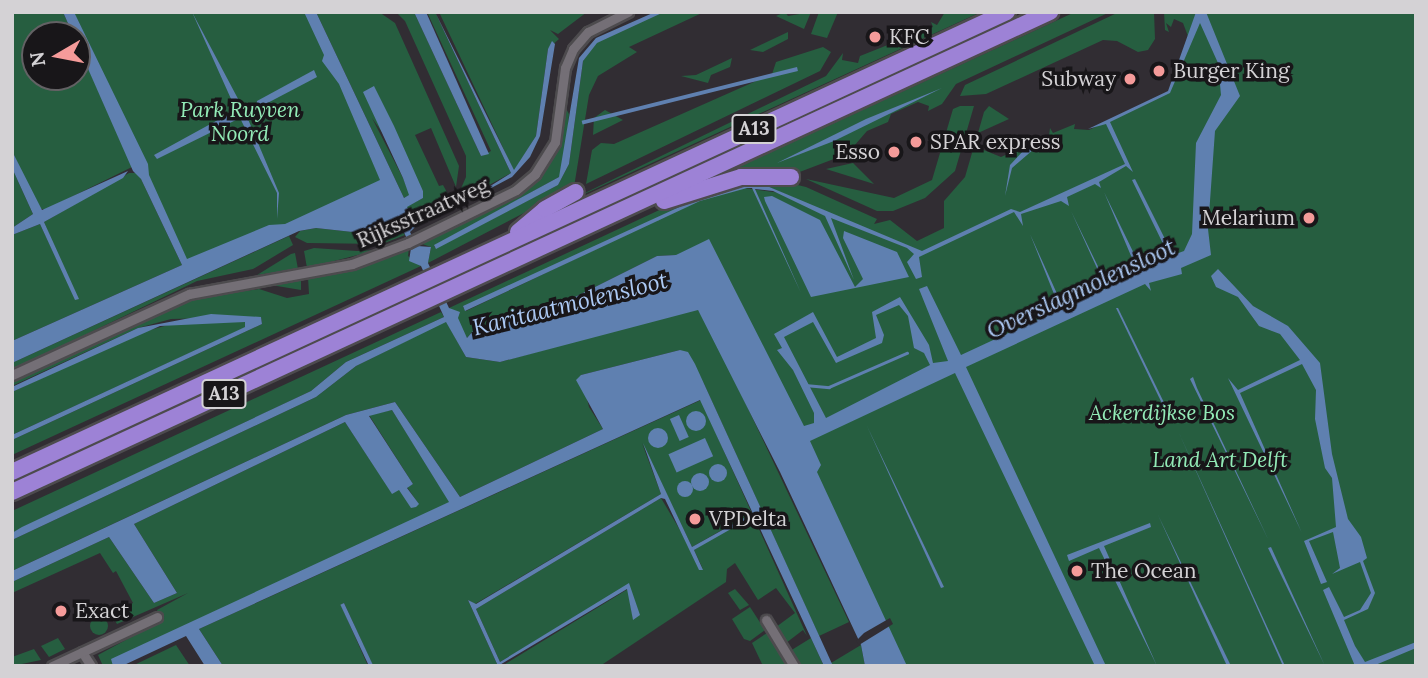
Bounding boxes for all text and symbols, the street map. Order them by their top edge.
north arrow [21,21,91,91]
place label: KFC [889,24,929,50]
marker: KFC [867,29,883,45]
text: N [24,50,50,69]
place label: Burger King [1173,58,1290,84]
marker: Burger King [1151,63,1167,79]
place label: Subway [1041,66,1116,92]
marker: Subway [1122,71,1138,87]
park label: Park Ruyven Noord [180,97,300,147]
road number: A13 [731,113,777,144]
place label: SPAR express [930,129,1060,155]
marker: SPAR express [908,134,924,150]
place label: Esso [835,139,880,165]
marker: Esso [886,144,902,160]
street label: Rijksstraatweg [353,173,493,253]
place label: Melarium [1202,205,1295,231]
marker: Melarium [1301,210,1317,226]
water label: Overslagmolensloot [982,233,1180,345]
water label: Karitaatmolensloot [470,266,670,342]
road number: A13 [201,378,247,410]
park label: Ackerdijkse Bos [1089,400,1235,426]
park label: Land Art Delft [1152,447,1288,473]
place label: VPDelta [709,506,787,532]
marker: VPDelta [687,511,703,527]
place label: The Ocean [1091,558,1196,584]
marker: The Ocean [1069,563,1085,579]
place label: Exact [75,598,129,624]
marker: Exact [53,603,69,619]

